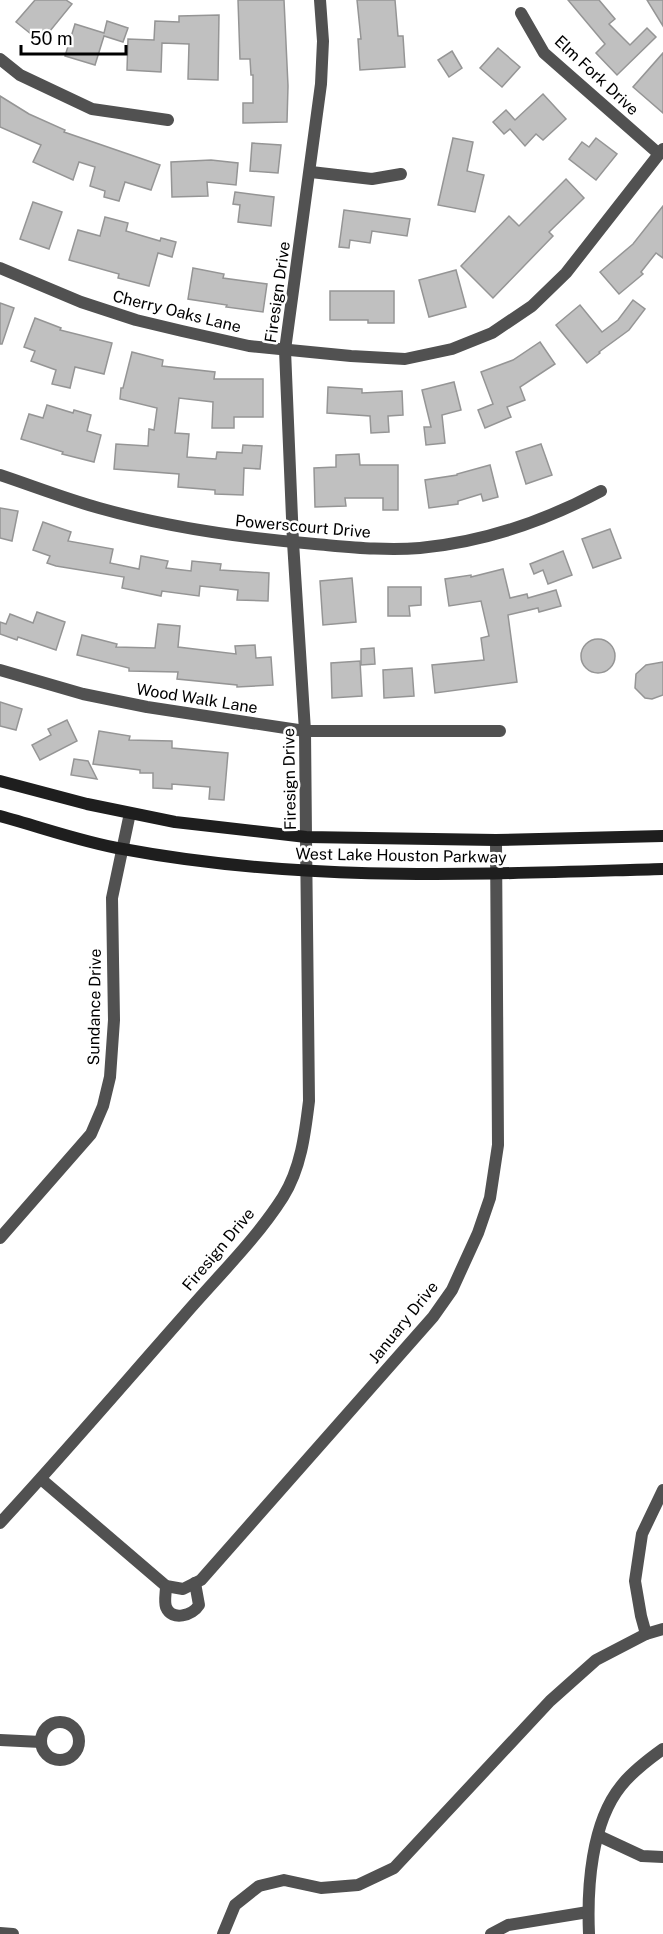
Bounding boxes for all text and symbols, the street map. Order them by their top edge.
scale bar [21,18,126,56]
text: 50 m [30,28,73,49]
street label: Elm Fork Drive [551,32,643,119]
street label: Firesign Drive [261,240,294,344]
street label: Cherry Oaks Lane [111,286,243,337]
street label: Powerscourt Drive [234,511,372,542]
street label: Wood Walk Lane [135,680,259,717]
street label: Firesign Drive [279,728,300,830]
street label: West Lake Houston Parkway [295,844,507,867]
street label: Sundance Drive [84,948,105,1066]
street label: Firesign Drive [178,1204,258,1295]
street label: January Drive [365,1278,442,1367]

